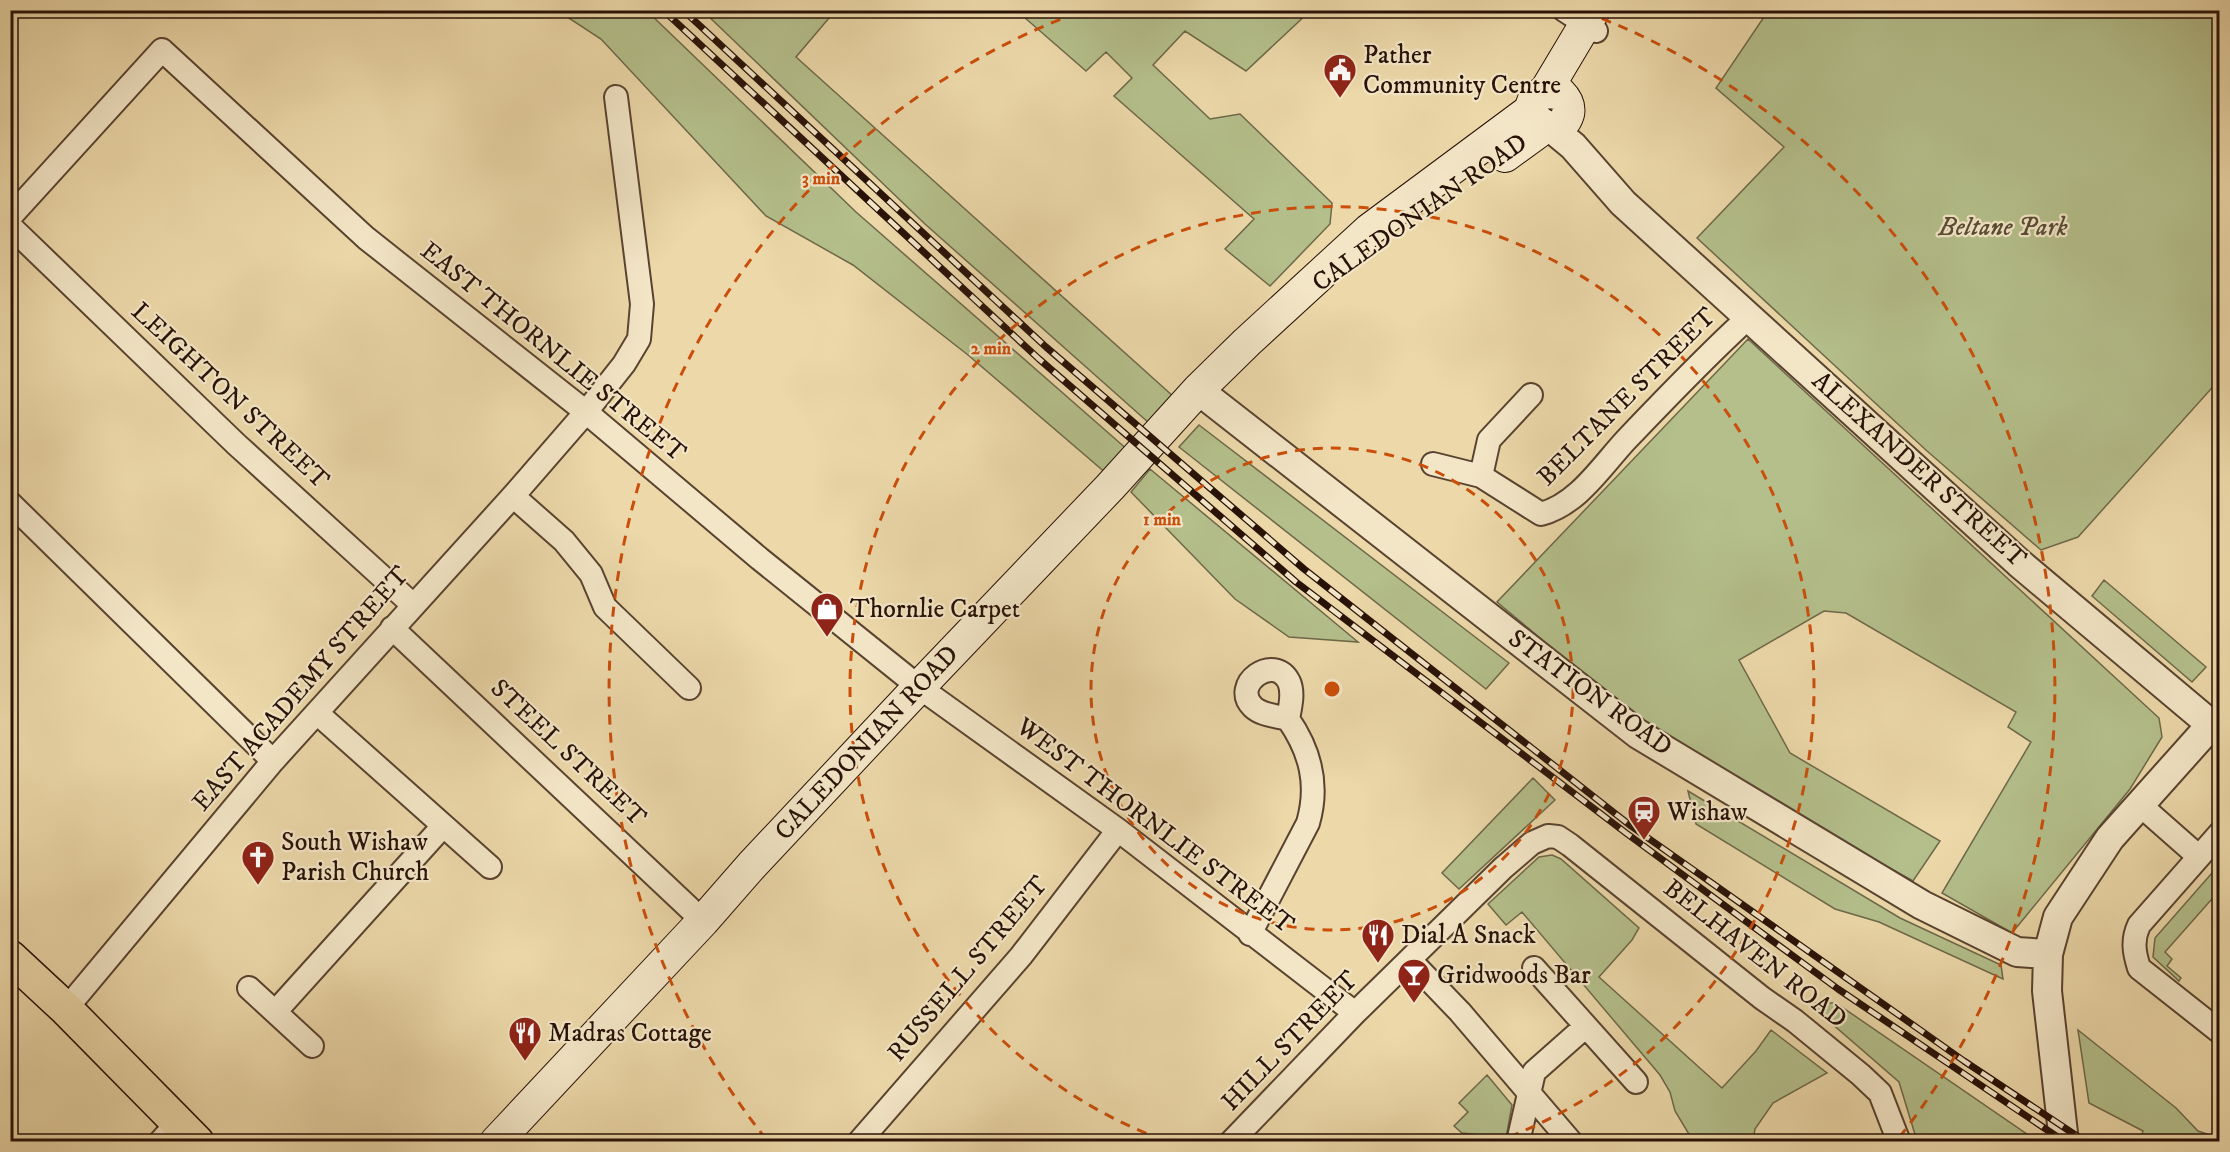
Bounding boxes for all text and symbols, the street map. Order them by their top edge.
place label: Pather Community Centre [1363,39,1561,102]
public building icon: Pather Community Centre [1322,52,1358,99]
street label: CALEDONIAN ROAD [1306,126,1534,300]
text: 3 min [802,168,841,190]
park label: Beltane Park [1937,211,2068,244]
street label: EAST THORNLIE STREET [413,235,693,470]
street label: LEIGHTON STREET [124,295,336,497]
street label: BELTANE STREET [1531,300,1724,493]
text: 2 min [971,338,1012,360]
street label: ALEXANDER STREET [1805,365,2034,575]
text: 1 min [1143,509,1182,531]
street label: EAST ACADEMY STREET [185,559,417,819]
shop icon: Thornlie Carpet [809,591,845,638]
place label: Thornlie Carpet [850,593,1020,626]
street label: STATION ROAD [1501,622,1679,764]
street label: CALEDONIAN ROAD [768,638,966,848]
street label: STEEL STREET [483,672,653,834]
centre of rings [1322,679,1342,699]
street label: WEST THORNLIE STREET [1009,710,1301,942]
station icon: Wishaw [1626,794,1662,841]
place label: Wishaw [1666,796,1748,829]
place label: South Wishaw Parish Church [281,826,430,889]
church icon: South Wishaw Parish Church [240,839,276,886]
street label: RUSSELL STREET [881,869,1056,1069]
street label: BELHAVEN ROAD [1656,872,1854,1036]
restaurant icon: Dial A Snack [1360,917,1396,964]
place label: Dial A Snack [1401,919,1536,952]
bar icon: Gridwoods Bar [1396,957,1432,1004]
place label: Gridwoods Bar [1437,959,1591,992]
street label: HILL STREET [1215,964,1366,1118]
restaurant icon: Madras Cottage [507,1015,543,1062]
place label: Madras Cottage [548,1017,712,1050]

